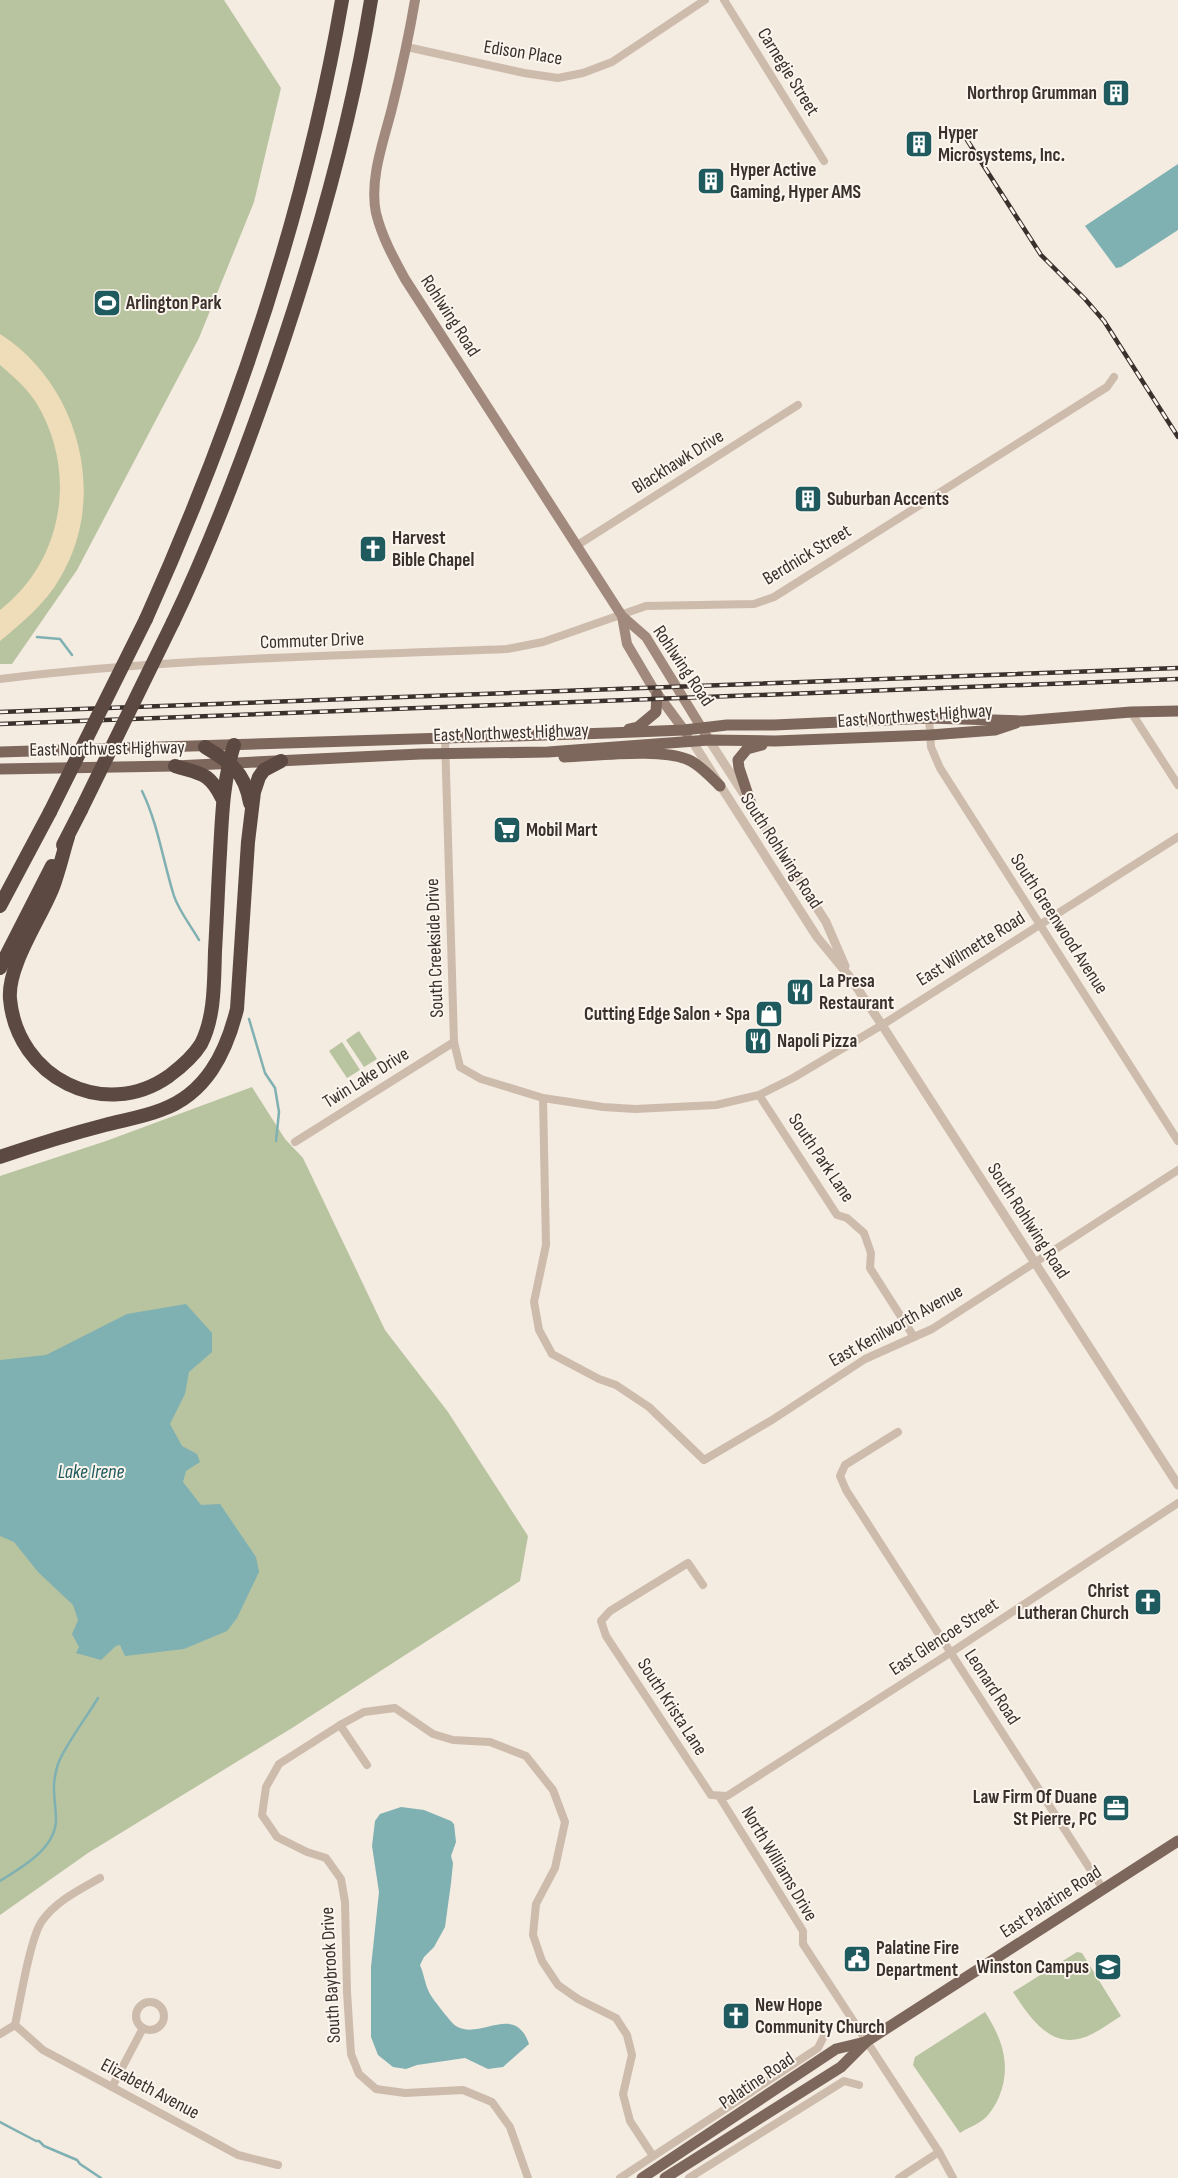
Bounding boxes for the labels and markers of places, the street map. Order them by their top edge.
building icon: Northrop Grumman [1101,78,1131,108]
place label: Northrop Grumman [967,82,1097,105]
place label: Hyper Microsystems, Inc. [938,122,1065,167]
building icon: Hyper Microsystems, Inc. [904,129,934,159]
place label: Hyper Active Gaming, Hyper AMS [730,159,861,204]
building icon: Hyper Active Gaming, Hyper AMS [696,166,726,196]
sports icon: Arlington Park [92,288,122,318]
place label: Arlington Park [125,292,221,315]
building icon: Suburban Accents [793,484,823,514]
place label: Suburban Accents [827,488,949,511]
place label: Harvest Bible Chapel [392,527,474,572]
church icon: Harvest Bible Chapel [358,534,388,564]
supermarket icon: Mobil Mart [492,815,522,845]
place label: Mobil Mart [526,819,597,842]
place label: La Presa Restaurant [819,970,894,1015]
restaurant icon: La Presa Restaurant [785,977,815,1007]
shop icon: Cutting Edge Salon + Spa [754,999,784,1029]
place label: Cutting Edge Salon + Spa [584,1003,750,1026]
restaurant icon: Napoli Pizza [743,1026,773,1056]
place label: Napoli Pizza [777,1030,857,1053]
place label: Christ Lutheran Church [1017,1580,1129,1625]
church icon: Christ Lutheran Church [1133,1587,1163,1617]
place label: Law Firm Of Duane St Pierre, PC [973,1786,1097,1831]
office icon: Law Firm Of Duane St Pierre, PC [1101,1793,1131,1823]
place label: Palatine Fire Department [876,1937,959,1982]
public building icon: Palatine Fire Department [842,1944,872,1974]
school or university icon: Winston Campus [1093,1952,1123,1982]
place label: Winston Campus [976,1956,1089,1979]
place label: New Hope Community Church [755,1994,885,2039]
church icon: New Hope Community Church [721,2001,751,2031]

